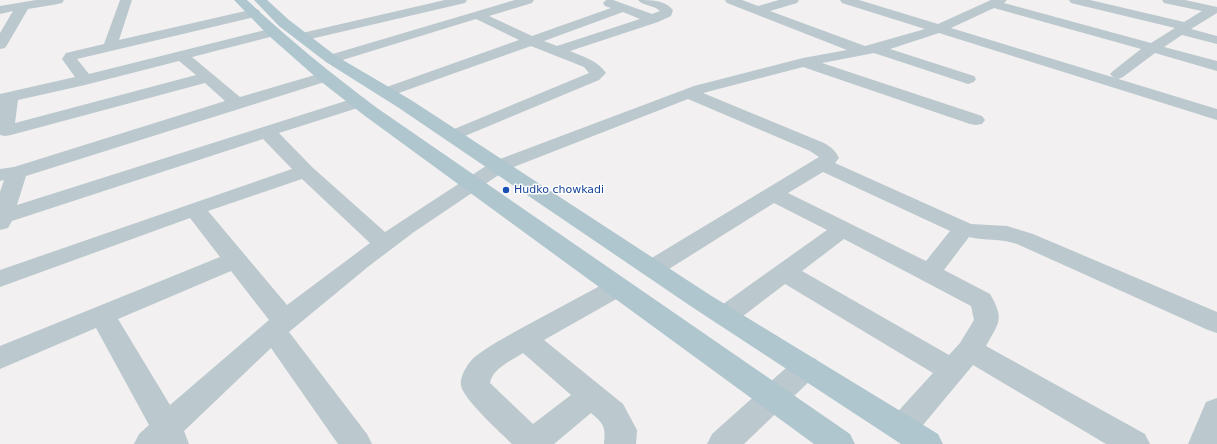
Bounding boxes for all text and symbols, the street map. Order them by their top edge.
place label: Hudko chowkadi [514,183,604,197]
marker: Hudko chowkadi [501,185,511,195]

